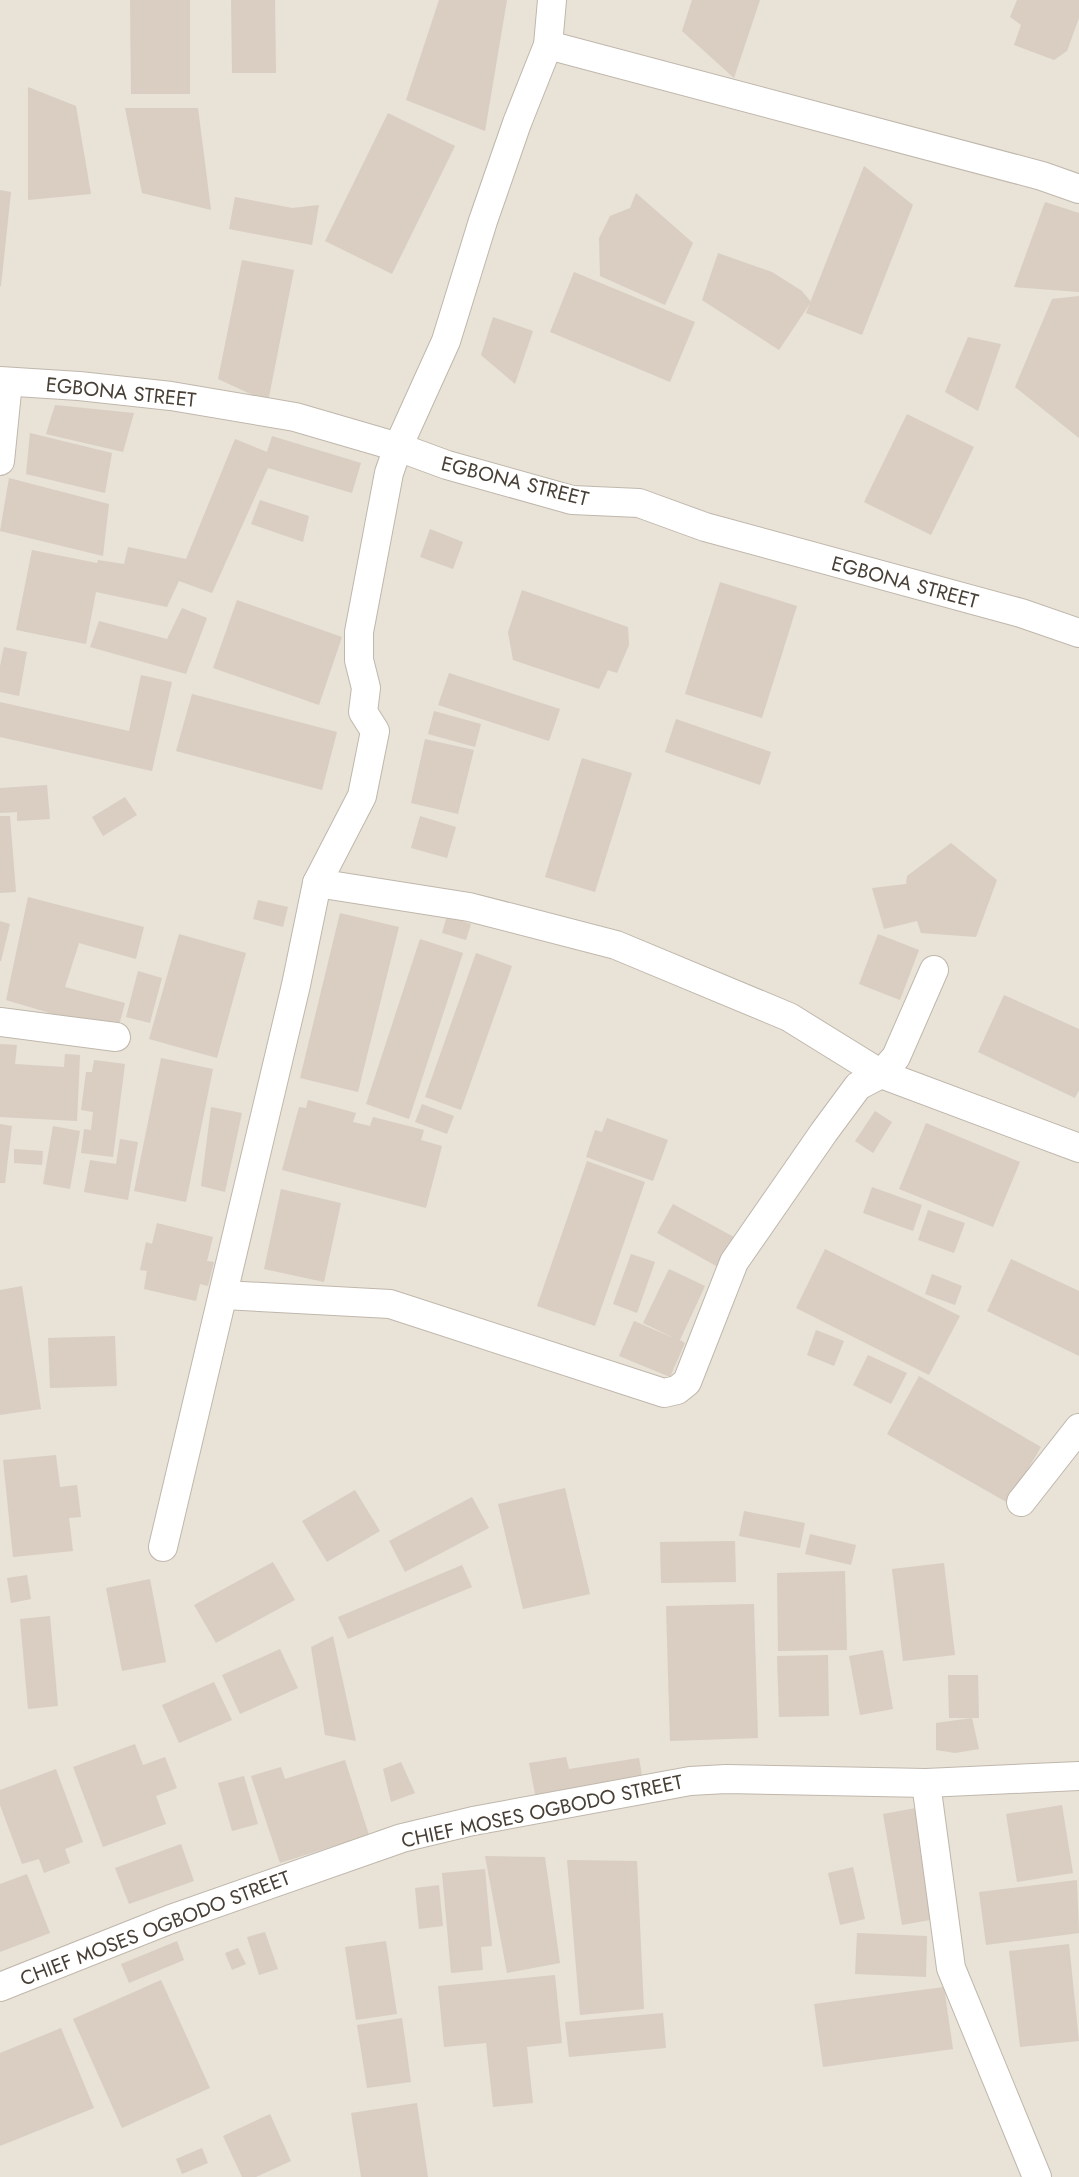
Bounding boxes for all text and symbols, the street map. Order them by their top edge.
street label: EGBONA STREET [44,370,198,415]
street label: EGBONA STREET [438,449,592,514]
street label: EGBONA STREET [828,549,982,616]
street label: CHIEF MOSES OGBODO STREET [399,1767,686,1856]
street label: CHIEF MOSES OGBODO STREET [16,1863,295,1993]

